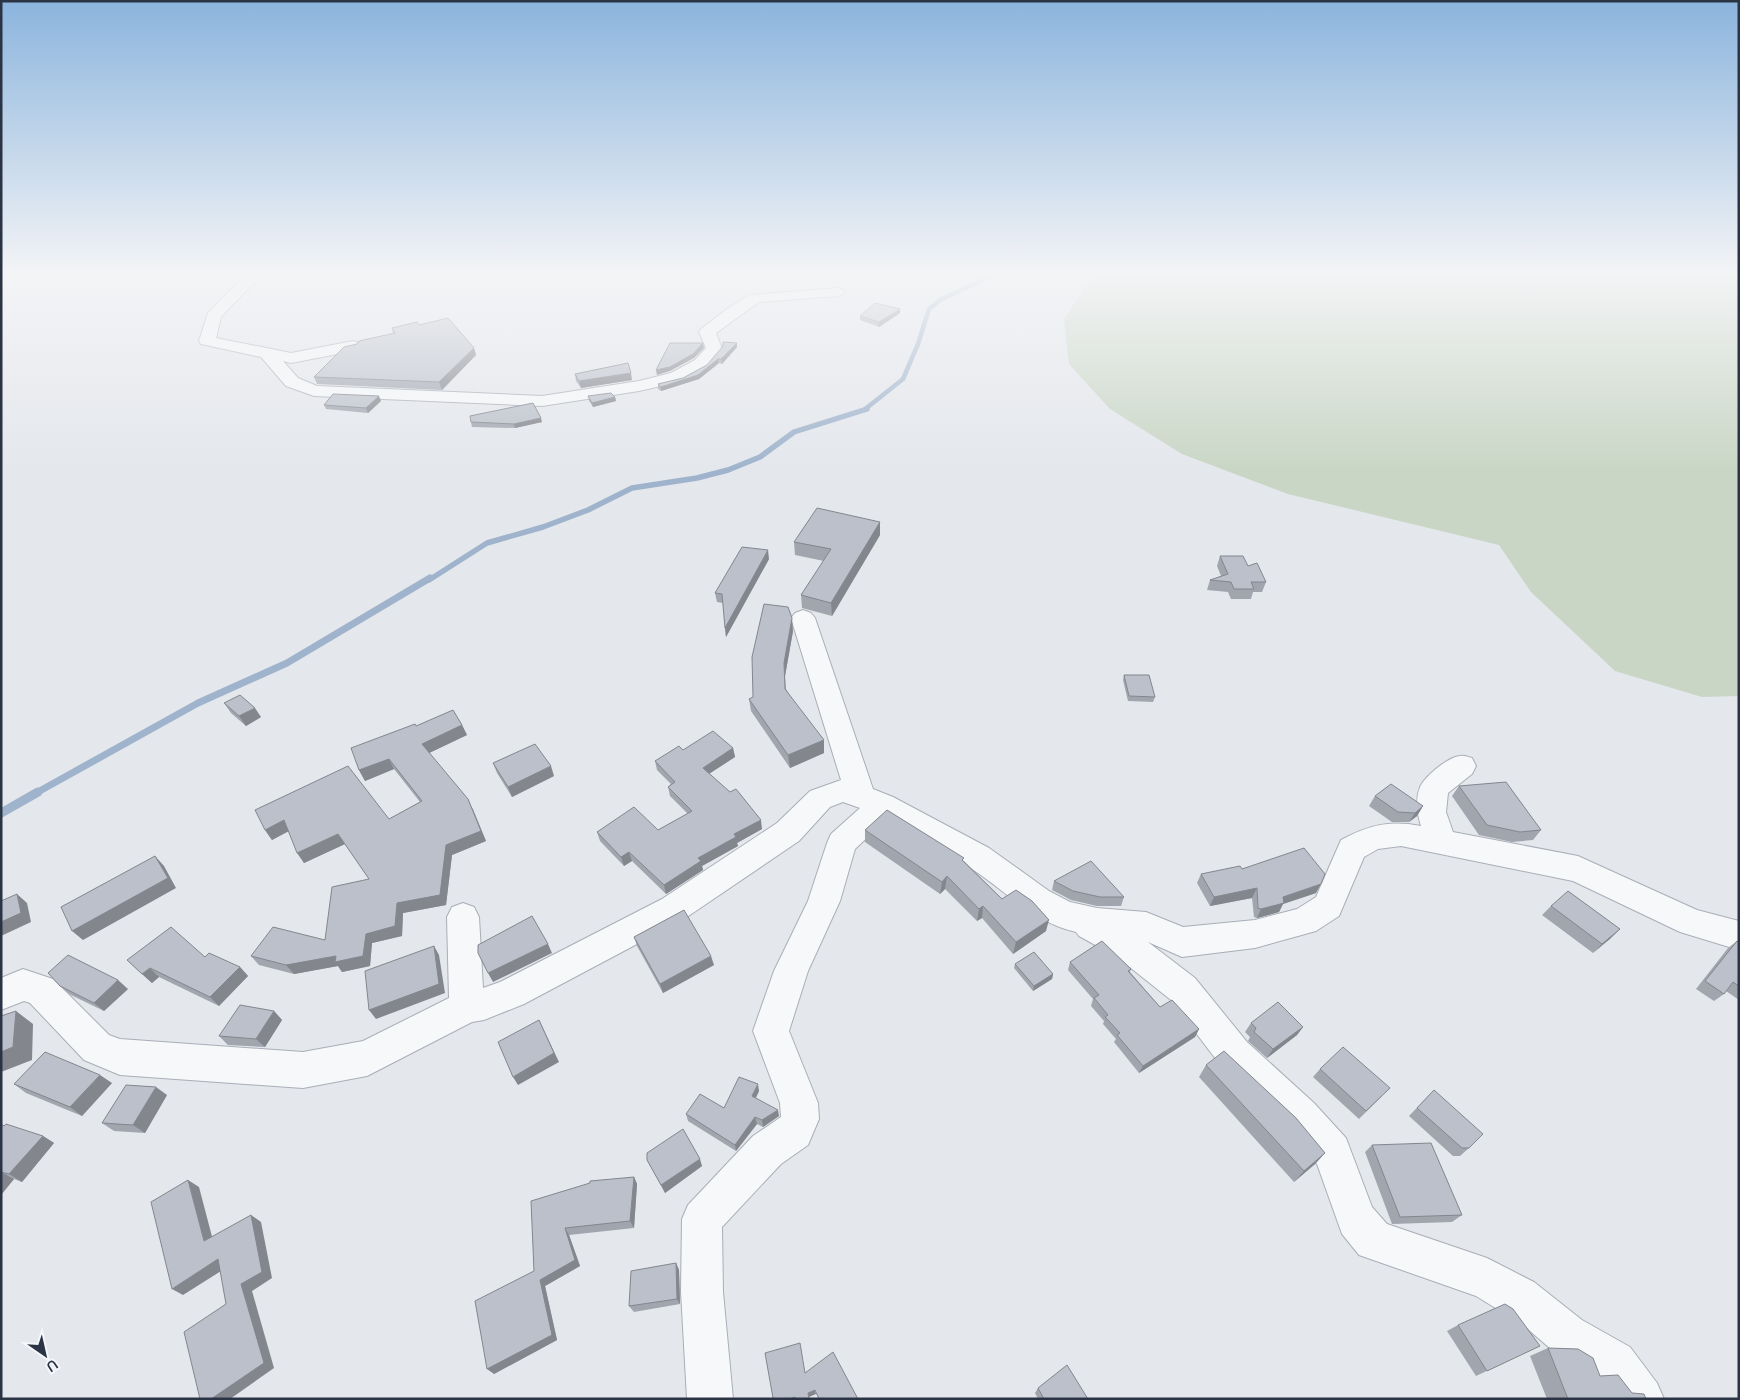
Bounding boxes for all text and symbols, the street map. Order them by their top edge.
north arrow [20,1330,70,1380]
text: U [42,1355,62,1376]

